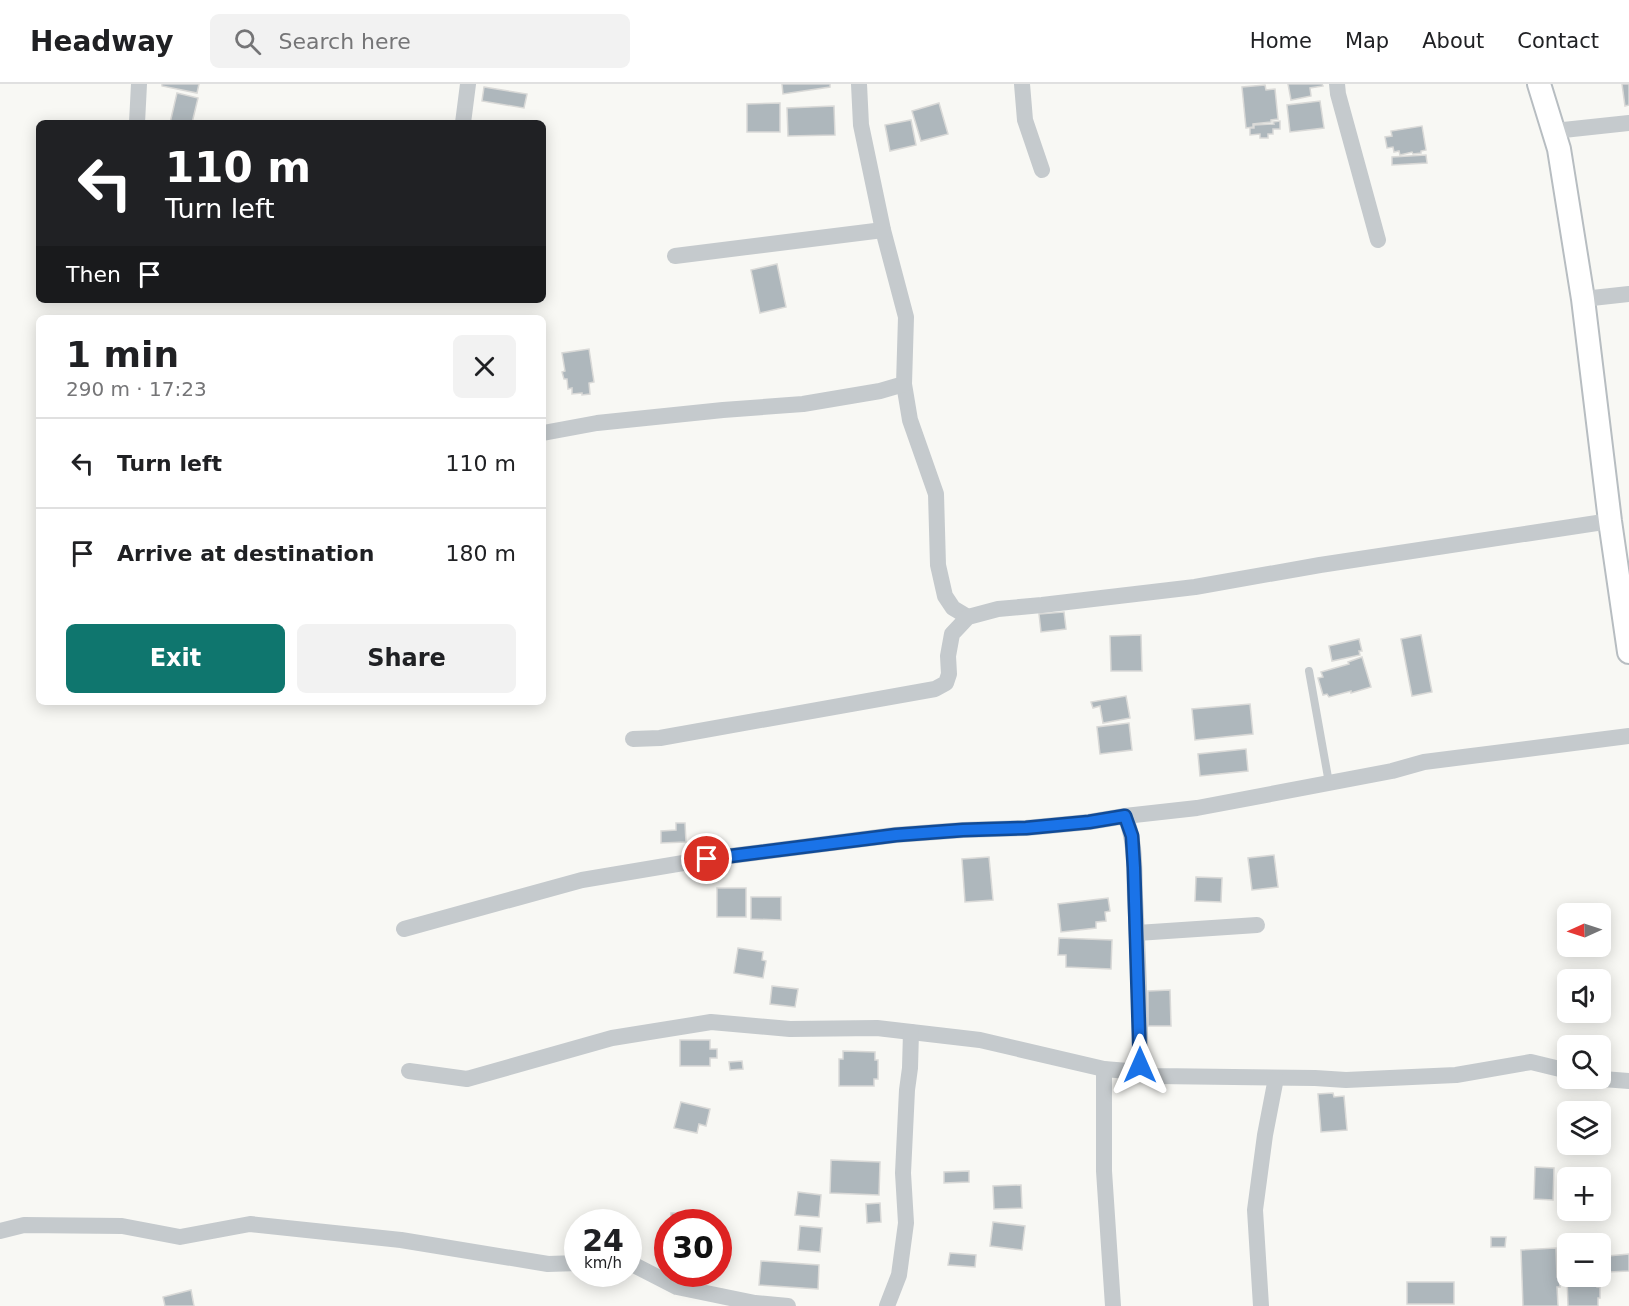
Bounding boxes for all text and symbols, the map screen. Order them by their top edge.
search box [210,14,630,68]
text: Headway [30,25,174,58]
icon: search [231,25,264,58]
text: Search here [279,29,411,54]
text: Home [1250,29,1312,53]
text: Map [1345,29,1389,53]
text: About [1422,29,1484,53]
text: Contact [1517,29,1599,53]
text: 110 m [165,143,311,192]
icon: left [66,144,144,222]
text: Turn left [165,193,275,224]
icon: arrive [133,258,166,291]
text: Then [66,262,121,287]
text: 1 min [66,334,179,375]
button: close [453,335,516,398]
text: 290 m · 17:23 [66,377,207,401]
icon: left [66,447,99,480]
text: Turn left [117,451,222,476]
text: 110 m [446,451,516,476]
icon: arrive [66,537,99,570]
text: Arrive at destination [117,541,374,566]
text: 180 m [446,541,516,566]
button: Exit [66,624,285,693]
button: Share [297,624,516,693]
pin [681,833,732,884]
icon: arrive [690,842,723,875]
north arrow [1557,903,1611,957]
map controls [1557,903,1611,1287]
button: sound [1557,969,1611,1023]
position arrow [1108,1033,1172,1097]
button: search [1557,1035,1611,1089]
button: layers [1557,1101,1611,1155]
button: + [1557,1167,1611,1221]
speed limit sign: 30 [654,1209,732,1287]
text: 24 [582,1223,624,1258]
button: − [1557,1233,1611,1287]
text: km/h [584,1254,622,1272]

